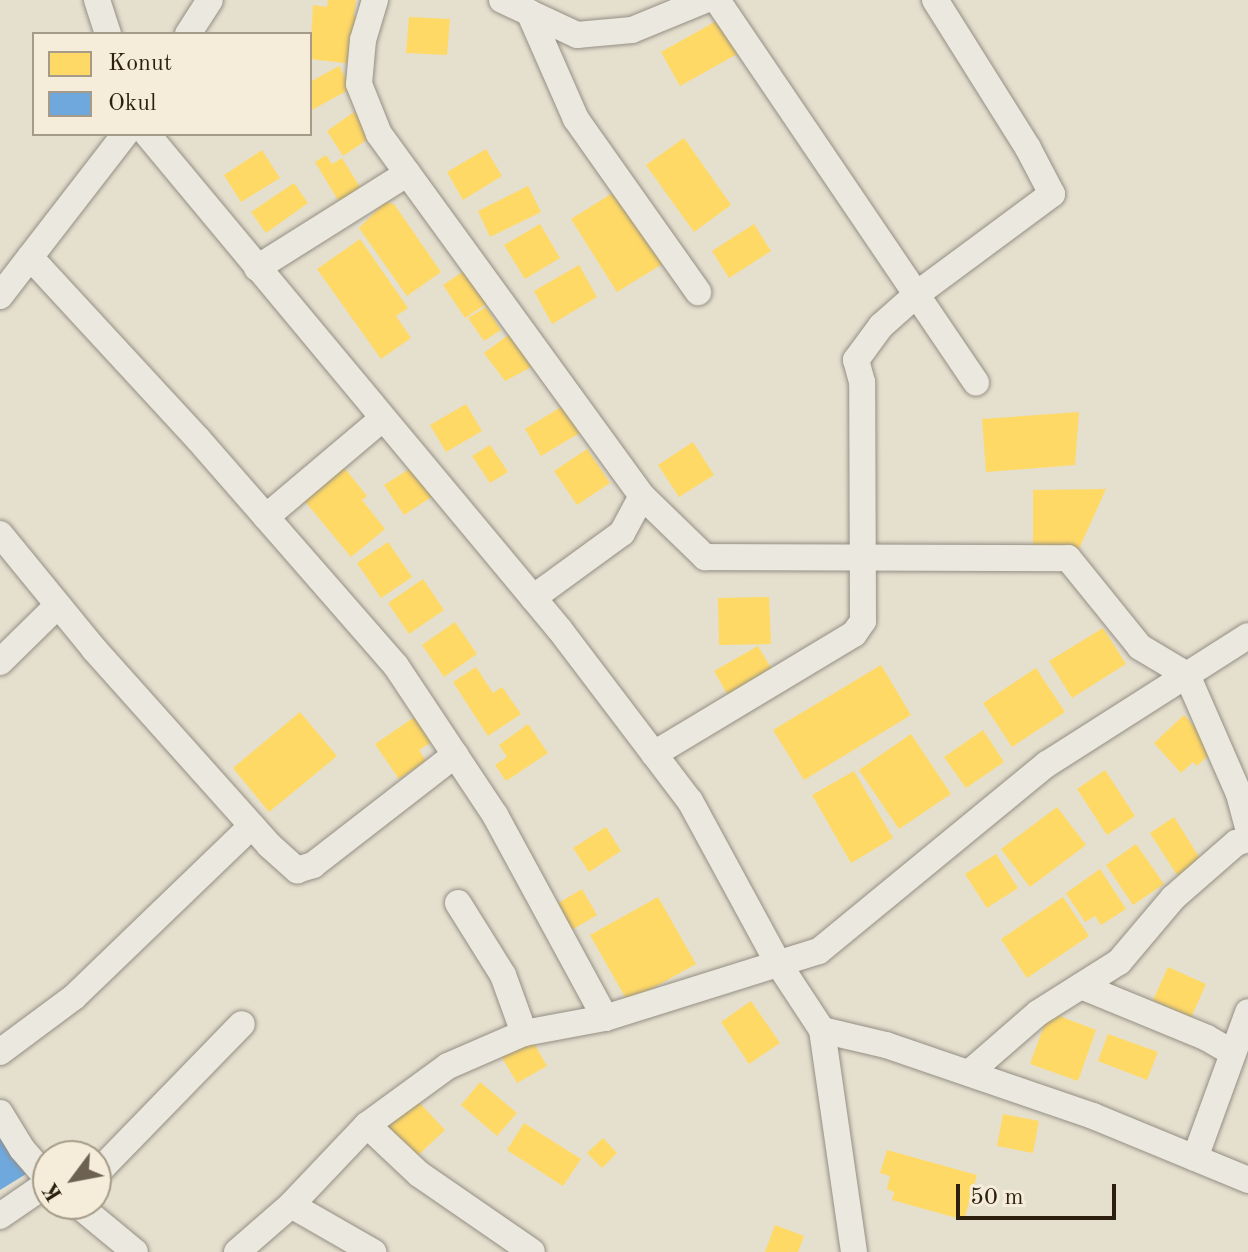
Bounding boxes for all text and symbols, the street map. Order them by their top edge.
legend [32,32,312,136]
text: Konut [108,52,172,76]
text: Okul [108,92,157,116]
north arrow [32,1140,112,1220]
scale bar [960,1168,1120,1218]
text: K [40,1179,67,1205]
text: 50 m [970,1186,1024,1210]

